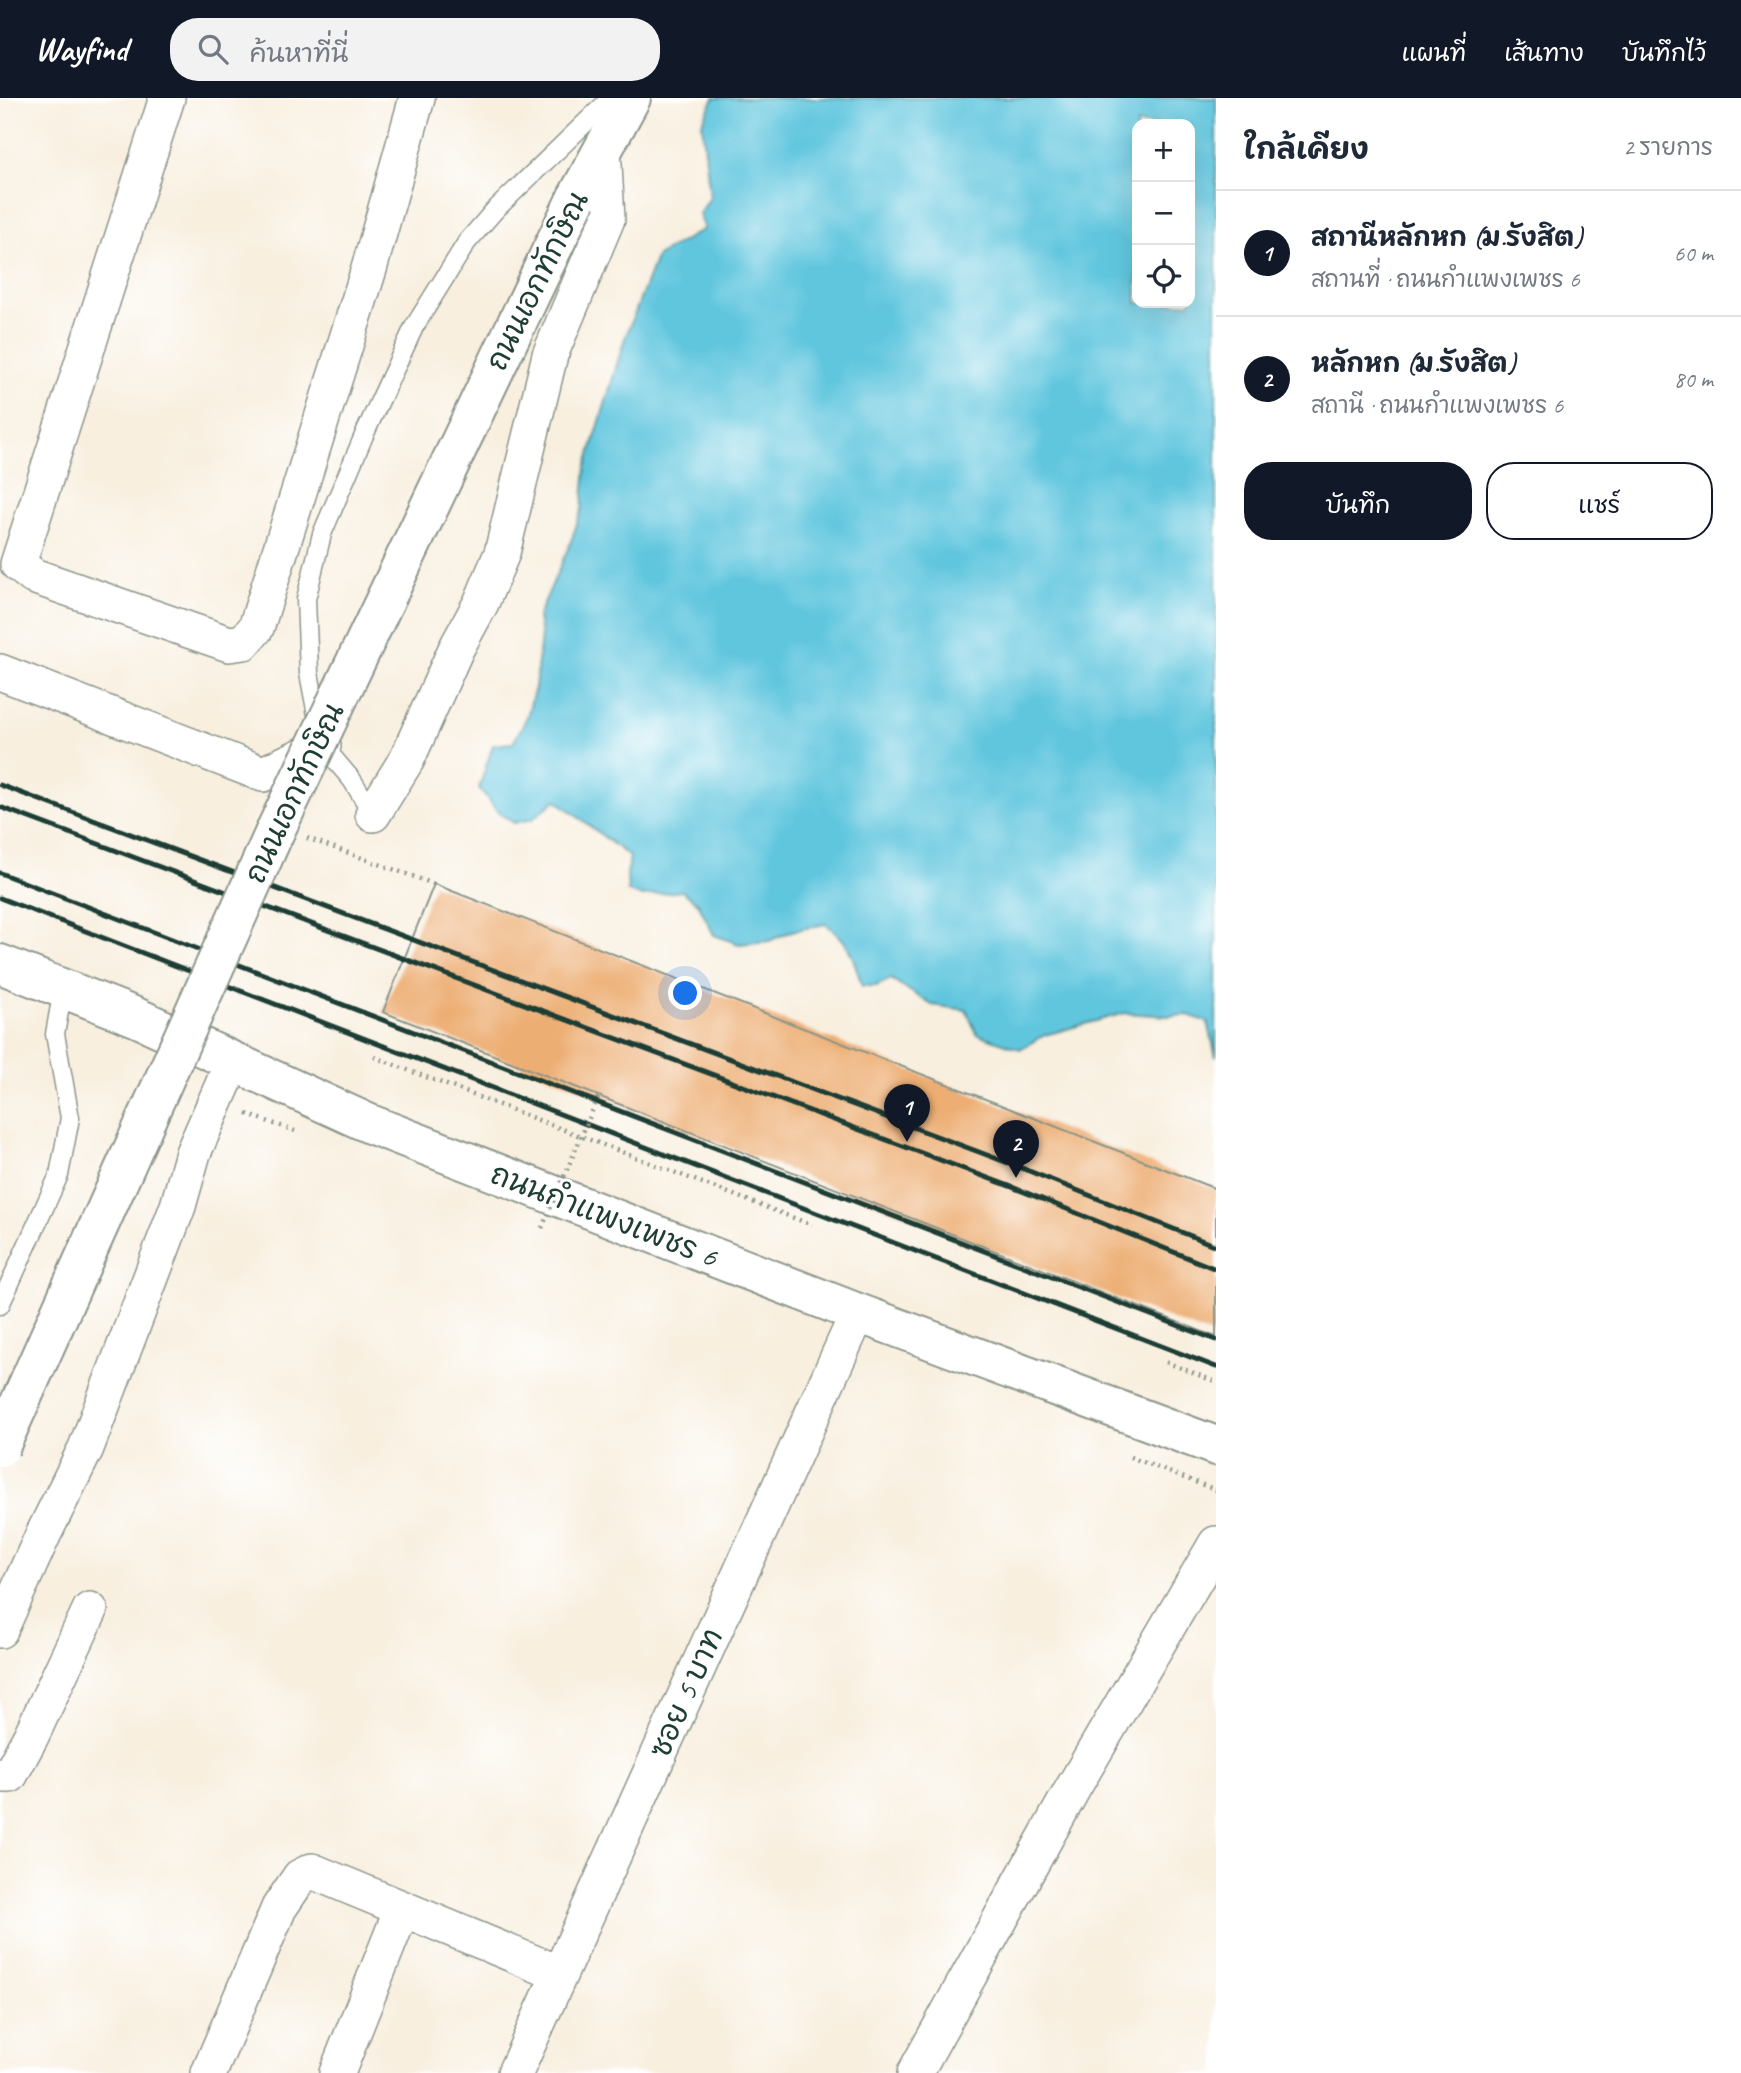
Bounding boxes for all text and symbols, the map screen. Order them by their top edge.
search box [170,18,660,81]
text: Wayfind [35,28,128,70]
icon: search [194,30,232,68]
text: ค้นหาที่นี่ [250,37,348,70]
text: แผนที่ [1401,38,1466,68]
text: เส้นทาง [1504,38,1584,68]
text: บันทึกไว้ [1622,38,1706,68]
map controls [1132,119,1195,308]
button: + [1132,119,1195,182]
text: ใกล้เคียง [1244,130,1369,168]
text: 2 รายการ [1623,133,1713,162]
button: − [1132,182,1195,245]
street label: ถนนเอกทักษิณ [477,185,597,377]
text: สถานีหลักหก (ม.รังสิต) [1311,221,1583,254]
text: 1 [1262,239,1272,268]
text: 60 m [1674,239,1713,268]
button: locate [1132,245,1195,308]
text: สถานที่ · ถนนกำแพงเพชร 6 [1311,265,1580,294]
text: หลักหก (ม.รังสิต) [1311,347,1516,380]
text: 2 [1262,365,1272,394]
text: 80 m [1674,365,1713,394]
text: สถานี · ถนนกำแพงเพชร 6 [1311,391,1563,420]
button: บันทึก [1244,462,1472,540]
button: แชร์ [1486,462,1713,540]
street label: ถนนเอกทักษิณ [236,697,352,889]
your location [668,976,702,1010]
pin: 1 [884,1084,930,1142]
pin: 2 [993,1120,1039,1178]
street label: ถนนกำแพงเพชร 6 [485,1154,724,1276]
street label: ซอย 5 บาท [641,1622,731,1764]

